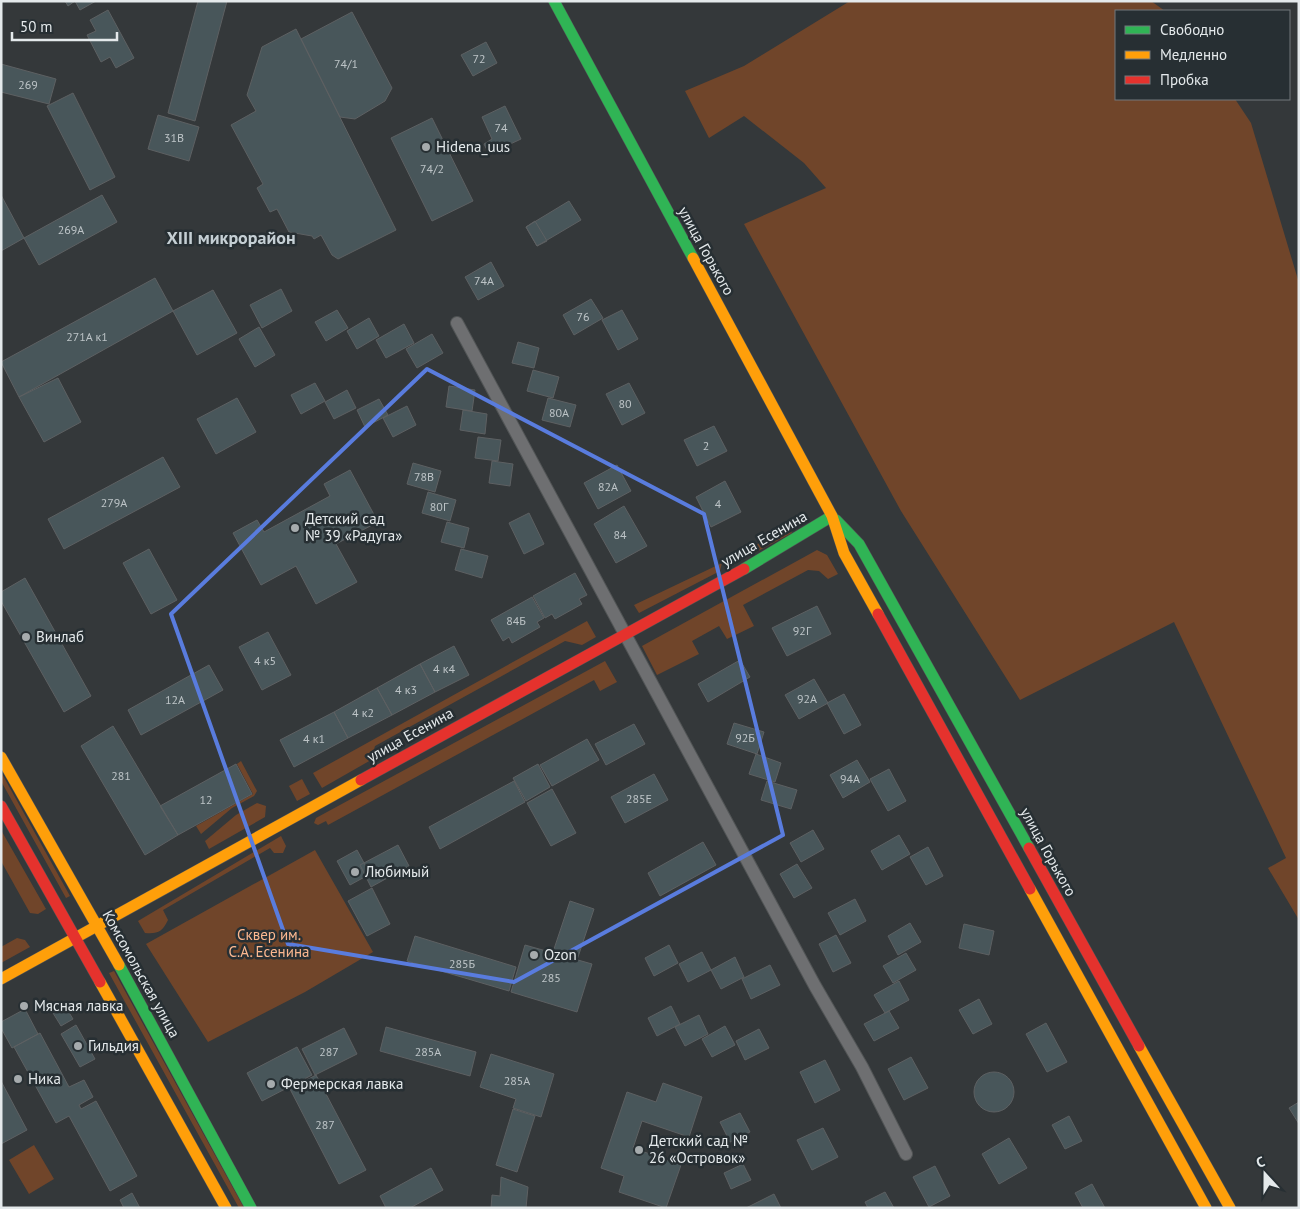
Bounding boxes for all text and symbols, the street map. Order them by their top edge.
scale bar [12,10,118,42]
legend [1115,10,1290,100]
text: 50 m [20,17,53,36]
text: Свободно [1160,20,1224,39]
text: Медленно [1160,45,1227,64]
house number: 72 [472,51,486,66]
house number: 74/1 [334,56,358,71]
text: Пробка [1160,70,1209,89]
house number: 269 [18,77,38,92]
house number: 74 [494,120,508,135]
house number: 31В [164,130,184,145]
place label: Hidena_uus [436,137,510,156]
marker: Hidena_uus [420,141,432,153]
house number: 74/2 [420,161,444,176]
street label: улица Горького [674,203,739,299]
house number: 269А [58,222,84,237]
district label: XIII микрорайон [166,226,296,249]
house number: 74А [474,273,494,288]
house number: 76 [576,309,590,324]
house number: 271А к1 [66,329,108,344]
house number: 80 [618,396,632,411]
house number: 80А [549,405,569,420]
house number: 2 [703,438,709,453]
house number: 78В [414,469,434,484]
house number: 82А [598,479,618,494]
house number: 279А [101,495,127,510]
house number: 4 [715,496,722,511]
house number: 80Г [430,499,449,514]
street label: улица Есенина [717,506,810,571]
place label: Детский сад № 39 «Радуга» [305,509,402,545]
marker: Детский сад № 39 «Радуга» [289,522,301,534]
house number: 84 [613,527,627,542]
house number: 84Б [506,613,526,628]
house number: 92Г [793,623,812,638]
place label: Винлаб [36,627,84,646]
marker: Винлаб [20,631,32,643]
house number: 4 к5 [254,653,276,668]
house number: 4 к4 [433,661,455,676]
house number: 4 к3 [395,682,417,697]
house number: 92А [797,691,817,706]
house number: 12А [165,692,185,707]
street label: улица Есенина [363,703,456,766]
house number: 4 к2 [352,705,374,720]
house number: 92Б [735,730,755,745]
house number: 4 к1 [303,731,325,746]
house number: 281 [111,768,131,783]
house number: 94А [840,771,860,786]
house number: 285Е [626,791,652,806]
house number: 12 [199,792,213,807]
street label: улица Горького [1016,804,1081,900]
place label: Любимый [364,862,429,881]
marker: Любимый [349,866,361,878]
street label: Комсомольская улица [98,907,184,1041]
park label: Сквер им. С.А. Есенина [229,925,309,961]
place label: Ozon [544,945,577,964]
marker: Ozon [528,949,540,961]
house number: 285Б [449,956,476,971]
house number: 285 [541,970,561,985]
place label: Мясная лавка [34,996,124,1015]
marker: Мясная лавка [18,1000,30,1012]
place label: Гильдия [88,1036,139,1055]
marker: Гильдия [72,1040,84,1052]
house number: 287 [319,1044,339,1059]
house number: 285А [415,1044,441,1059]
place label: Ника [28,1069,61,1088]
marker: Ника [12,1073,24,1085]
house number: 285А [504,1073,530,1088]
place label: Фермерская лавка [281,1074,403,1093]
marker: Фермерская лавка [265,1078,277,1090]
house number: 287 [315,1117,335,1132]
place label: Детский сад № 26 «Островок» [649,1131,748,1167]
marker: Детский сад № 26 «Островок» [633,1144,645,1156]
north arrow [1240,1149,1290,1199]
text: С [1253,1152,1267,1172]

